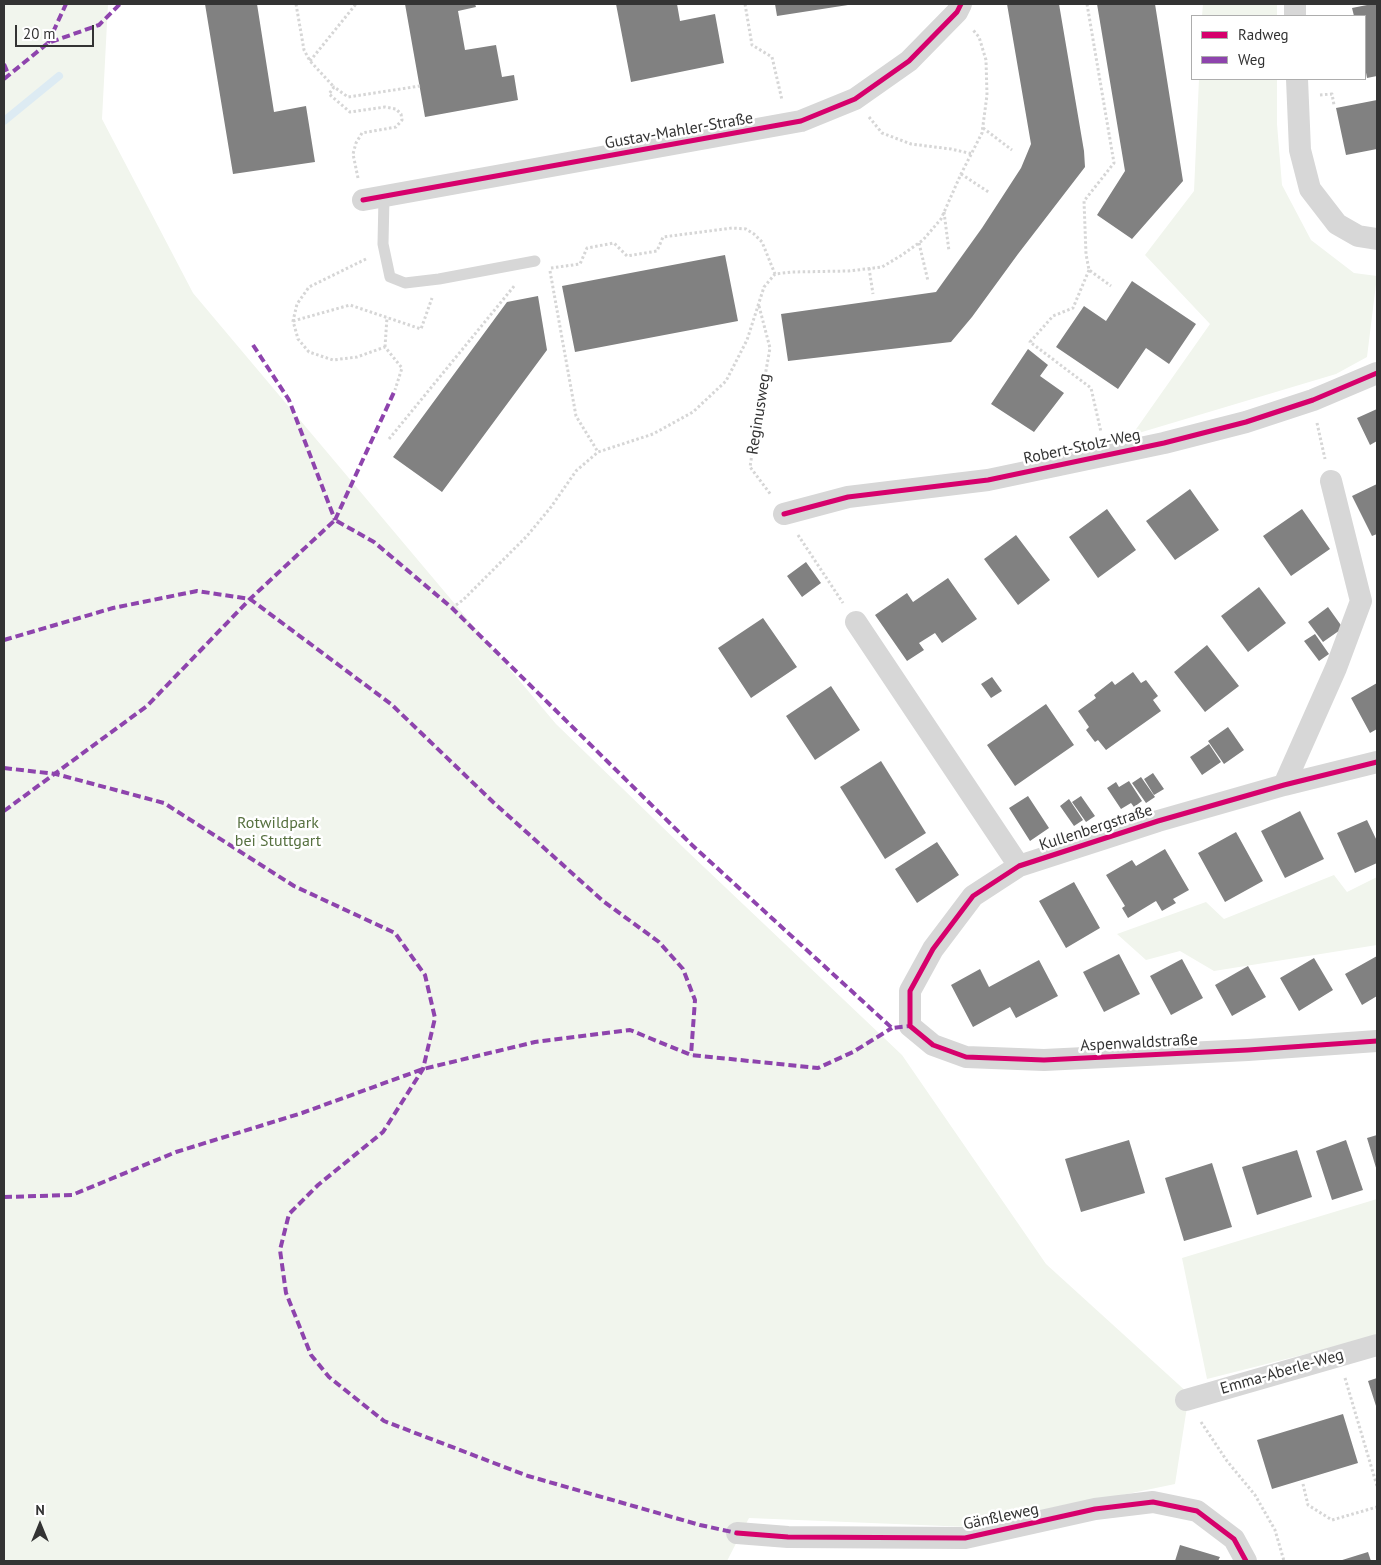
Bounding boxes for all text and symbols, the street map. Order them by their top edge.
scale bar [18,15,96,47]
legend [1191,15,1366,80]
text: 20 m [23,24,56,43]
text: Radweg [1238,25,1289,44]
text: Weg [1238,50,1265,69]
street label: Gustav-Mahler-Straße [603,109,755,153]
street label: Reginusweg [743,372,775,456]
street label: Robert-Stolz-Weg [1022,425,1142,469]
street label: Kullenbergstraße [1037,801,1155,855]
park label: Rotwildpark bei Stuttgart [235,813,321,851]
street label: Aspenwaldstraße [1080,1030,1198,1056]
street label: Emma-Aberle-Weg [1218,1345,1346,1399]
north arrow [15,1500,65,1550]
street label: Gänßleweg [961,1500,1041,1534]
text: N [35,1501,45,1519]

